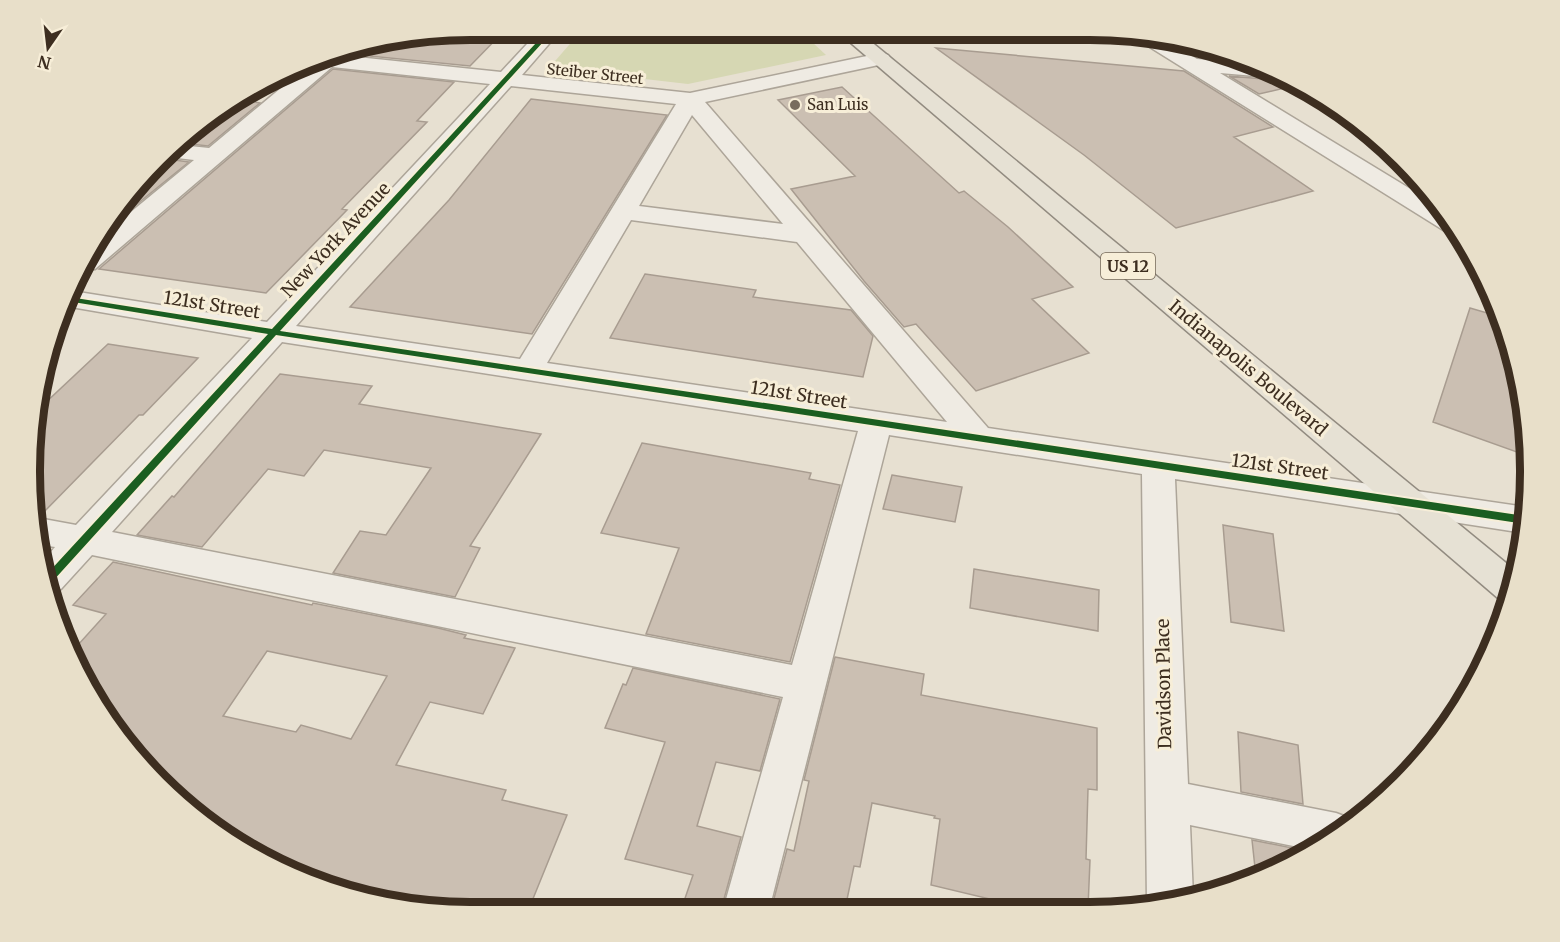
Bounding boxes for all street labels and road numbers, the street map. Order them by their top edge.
street label: Steiber Street [546,59,645,88]
street label: New York Avenue [276,177,395,302]
road number: US 12 [1101,253,1155,279]
street label: 121st Street [162,286,262,324]
street label: Indianapolis Boulevard [1164,295,1332,441]
street label: 121st Street [749,376,849,414]
street label: 121st Street [1230,448,1330,485]
street label: Davidson Place [1151,619,1176,749]

